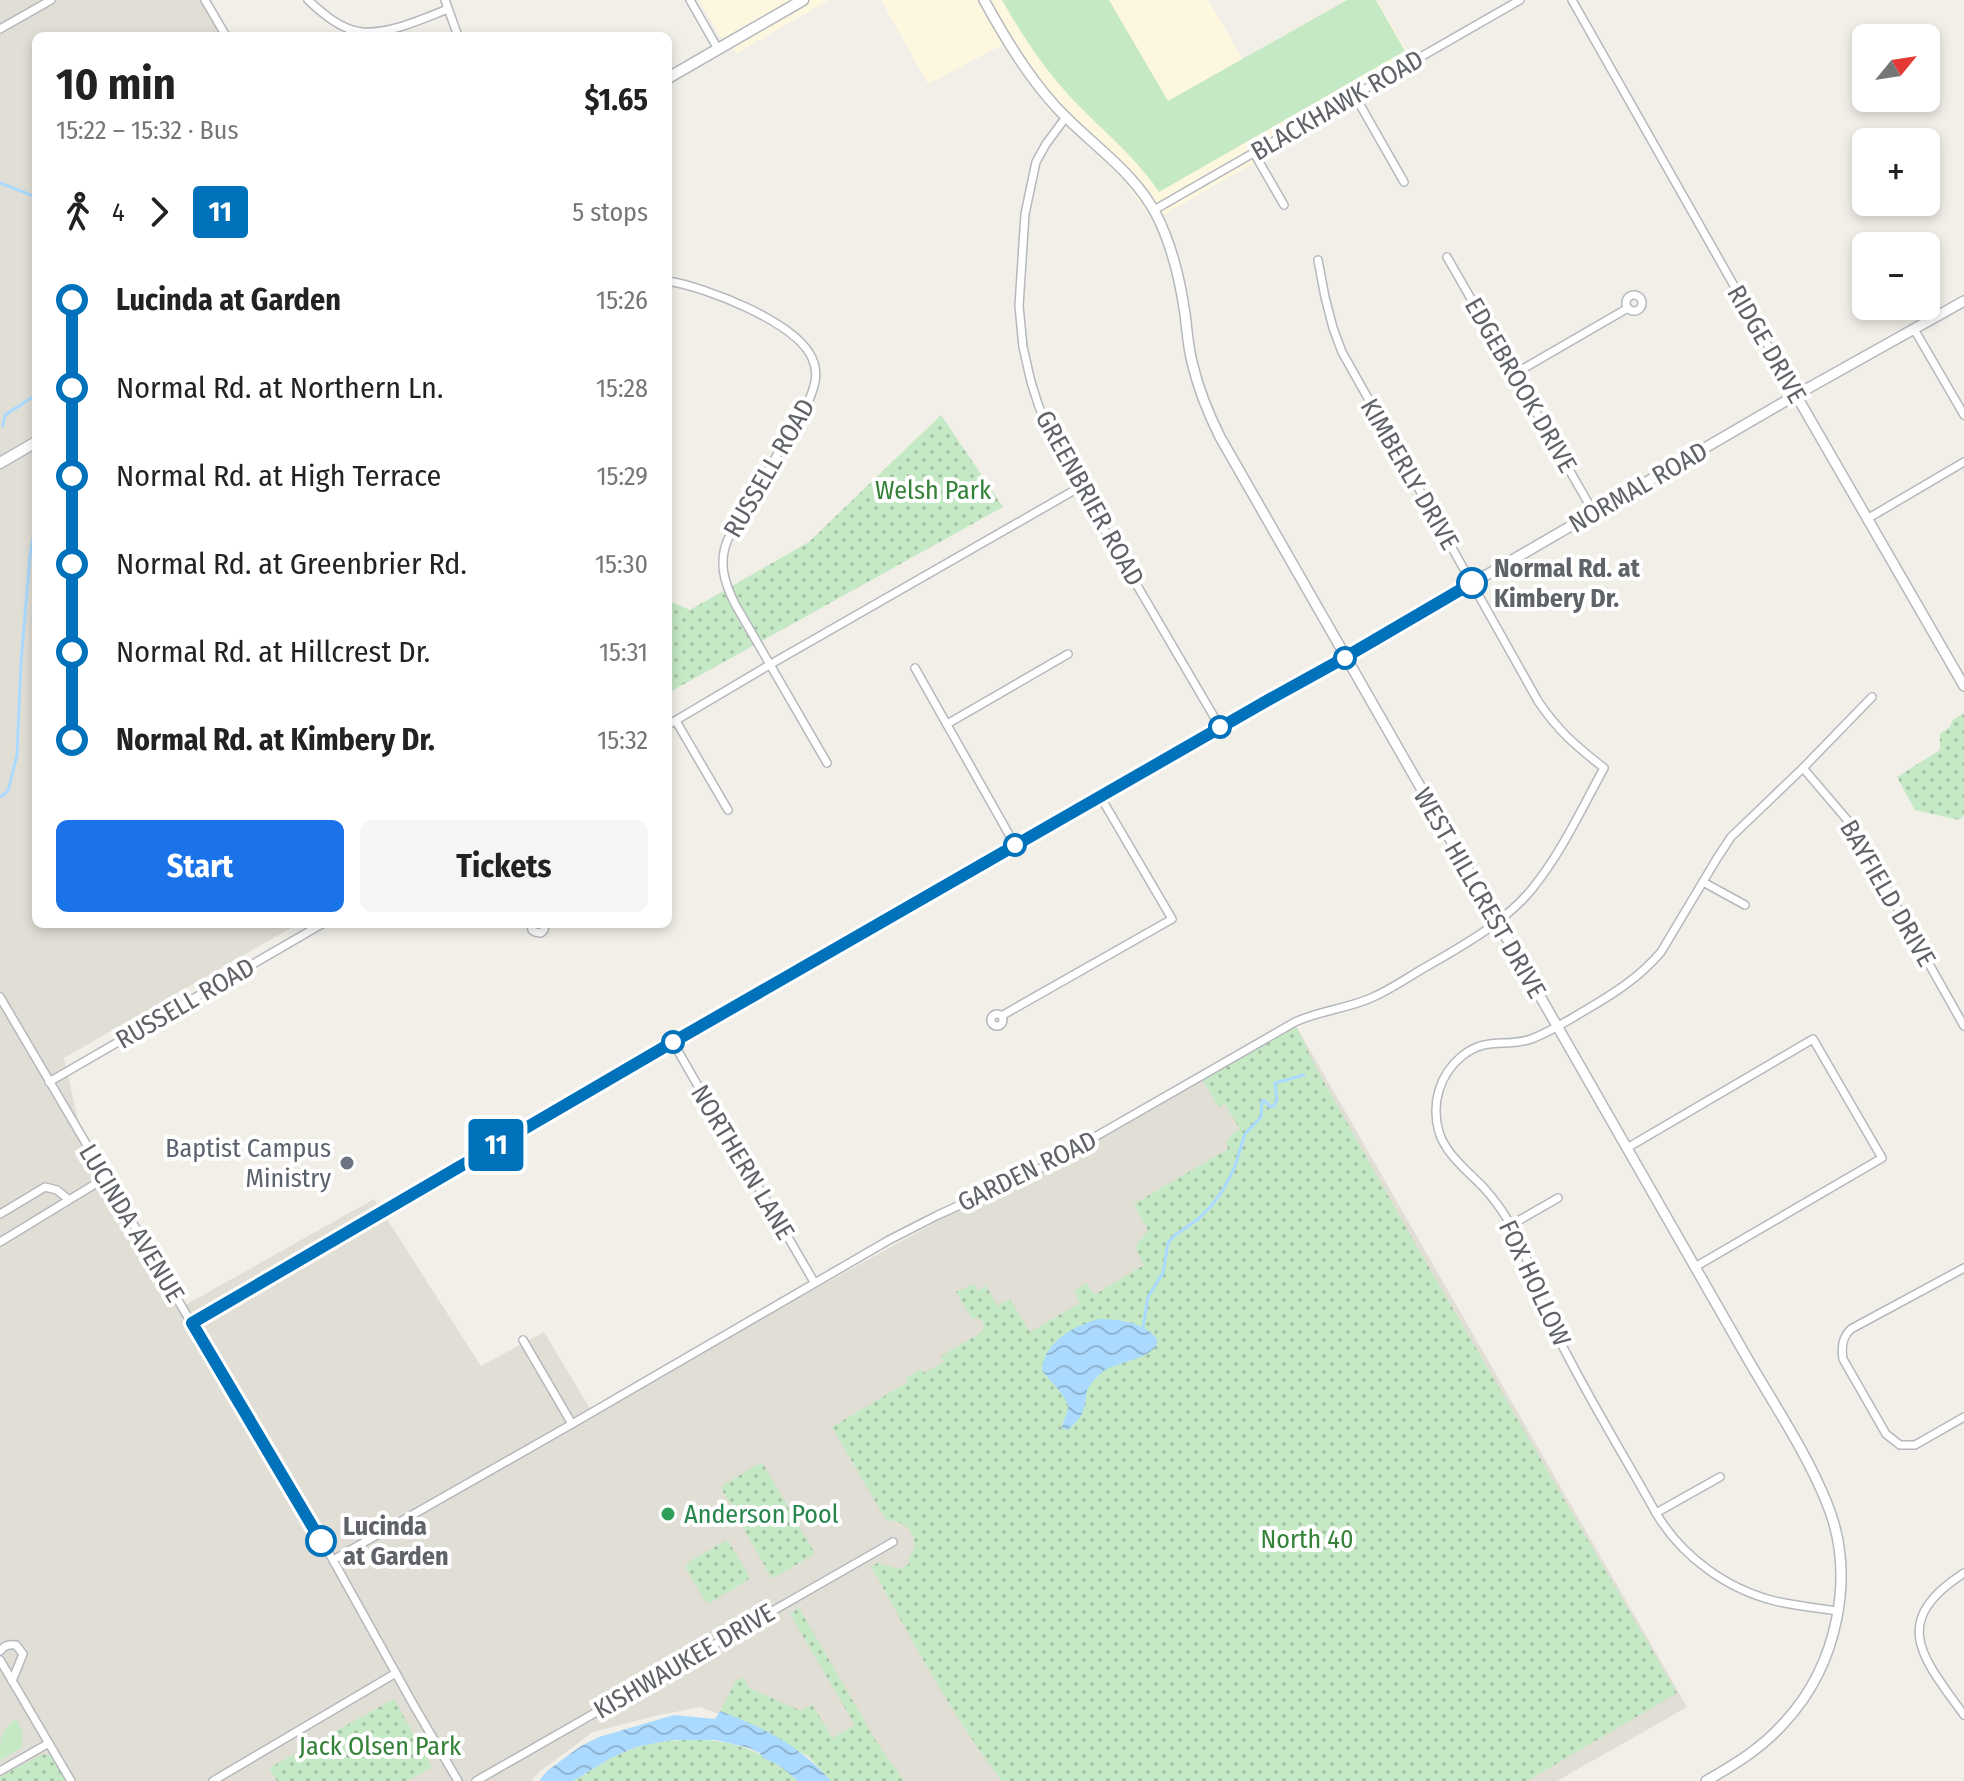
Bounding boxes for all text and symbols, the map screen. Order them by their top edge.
north arrow [1852,24,1940,112]
map controls [1852,24,1940,320]
street label: BLACKHAWK ROAD [1246,44,1429,167]
text: 10 min [56,58,176,111]
text: $1.65 [585,82,648,118]
text: 15:22 – 15:32 · Bus [56,115,239,146]
button: + [1852,128,1940,216]
icon: walk [56,190,100,234]
icon: forward [137,190,181,234]
text: 11 [209,195,232,228]
text: 4 [112,197,125,228]
text: 5 stops [572,197,648,228]
button: − [1852,232,1940,320]
street label: RIDGE DRIVE [1720,280,1813,409]
text: Lucinda at Garden [116,282,341,318]
text: 15:26 [596,285,648,316]
street label: EDGEBROOK DRIVE [1458,292,1583,478]
text: Normal Rd. at Northern Ln. [116,370,443,406]
text: 15:28 [596,373,648,404]
street label: KIMBERLY DRIVE [1354,393,1465,555]
street label: RUSSELL ROAD [717,394,822,543]
street label: GREENBRIER ROAD [1029,405,1151,591]
street label: NORMAL ROAD [1563,435,1713,540]
text: Normal Rd. at High Terrace [116,458,441,494]
text: 15:29 [596,461,648,492]
park label: Welsh Park [875,475,992,506]
text: Normal Rd. at Greenbrier Rd. [116,546,467,582]
text: 15:30 [595,549,648,580]
place label: Normal Rd. at Kimbery Dr. [1494,553,1641,614]
marker: Normal Rd. at Kimbery Dr. [1457,568,1487,598]
text: Normal Rd. at Hillcrest Dr. [116,634,430,670]
text: 15:31 [599,637,648,668]
unlabelled marker [1334,647,1356,669]
unlabelled marker [1209,716,1231,738]
text: Normal Rd. at Kimbery Dr. [116,722,435,758]
text: 15:32 [597,725,648,756]
street label: WEST HILLCREST DRIVE [1407,783,1552,1004]
street label: BAYFIELD DRIVE [1833,814,1942,972]
button: Start [56,820,344,912]
button: Tickets [360,820,648,912]
unlabelled marker [1004,834,1026,856]
street label: RUSSELL ROAD [111,951,260,1056]
unlabelled marker [662,1031,684,1053]
street label: NORTHERN LANE [684,1079,801,1245]
line badge: 11 [460,1119,532,1171]
street label: GARDEN ROAD [953,1124,1102,1218]
text: 11 [484,1128,508,1161]
place label: Baptist Campus Ministry [165,1133,331,1194]
street label: LUCINDA AVENUE [72,1139,191,1308]
marker: Baptist Campus Ministry [338,1154,356,1172]
street label: FOX HOLLOW [1492,1215,1577,1351]
place label: Anderson Pool [684,1499,839,1530]
marker: Anderson Pool [659,1505,677,1523]
place label: Lucinda at Garden [343,1511,449,1572]
park label: North 40 [1261,1524,1353,1555]
marker: Lucinda at Garden [306,1526,336,1556]
street label: KISHWAUKEE DRIVE [589,1597,780,1726]
park label: Jack Olsen Park [299,1731,462,1762]

